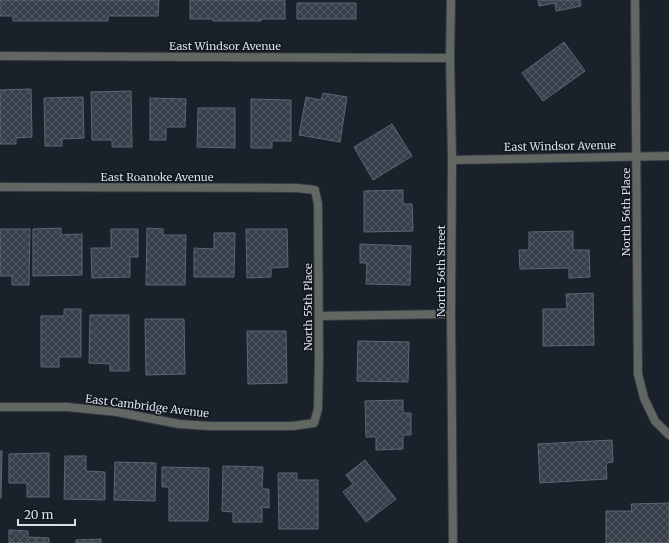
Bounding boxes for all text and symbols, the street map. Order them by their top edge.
street label: East Windsor Avenue [169,39,281,53]
street label: East Windsor Avenue [504,138,616,154]
street label: North 56th Place [619,168,633,256]
street label: East Roanoke Avenue [101,170,214,184]
street label: North 56th Street [434,224,448,317]
street label: North 55th Place [301,263,315,351]
street label: East Cambridge Avenue [84,391,210,421]
scale bar [18,501,75,527]
text: 20 m [24,507,53,522]

